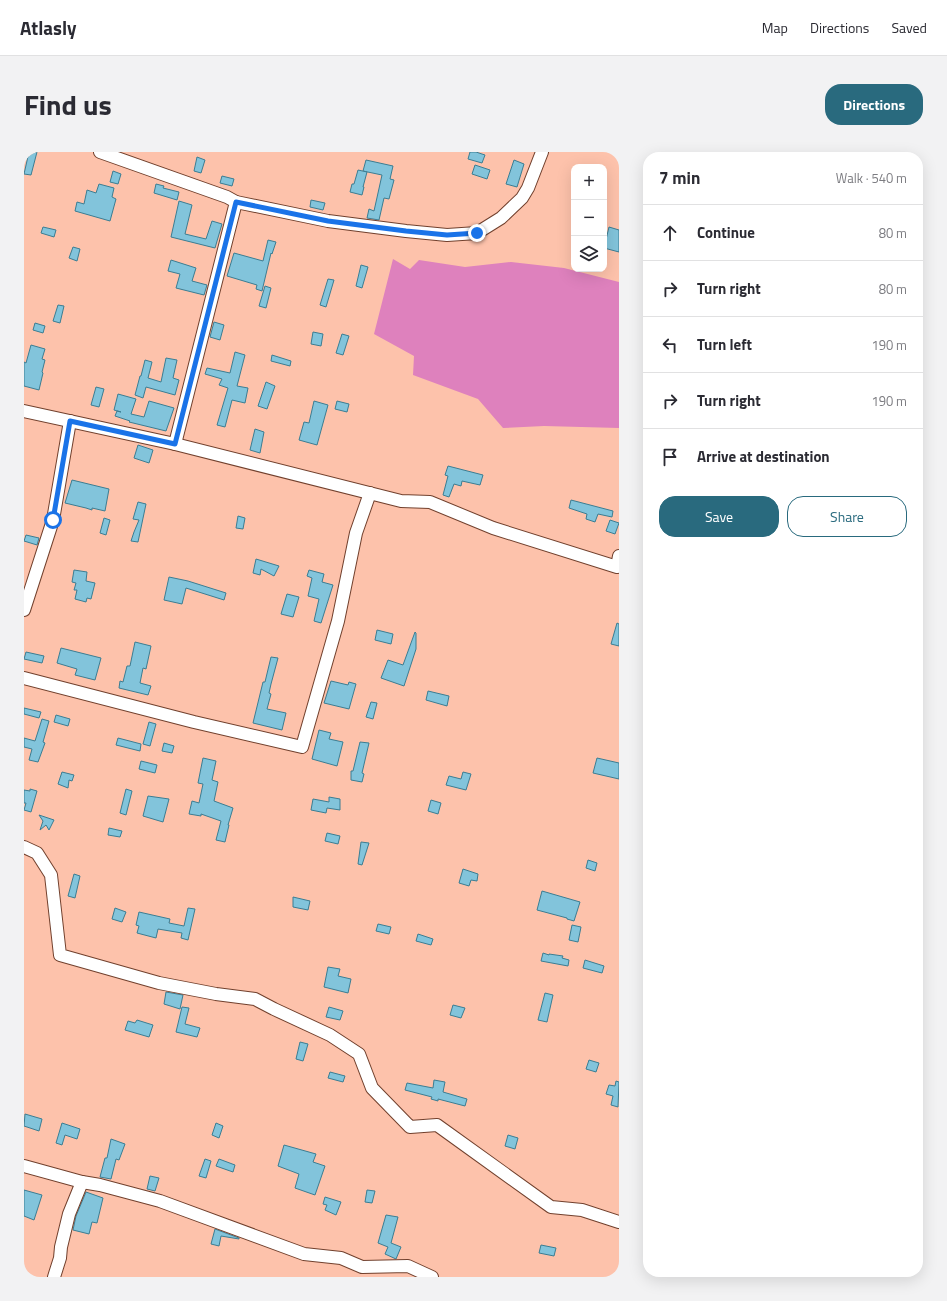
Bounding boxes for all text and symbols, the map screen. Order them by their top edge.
text: Atlasly [20,13,77,42]
text: Map [762,17,788,38]
text: Directions [810,17,869,38]
text: Saved [891,17,927,38]
text: Find us [24,83,112,126]
button: Directions [825,84,923,125]
map controls [571,164,607,272]
button: + [571,164,607,200]
text: 7 min [659,165,700,191]
text: Walk · 540 m [836,168,907,188]
button: − [571,200,607,236]
text: Continue [697,221,755,244]
icon: ahead [659,222,681,244]
text: 80 m [879,223,907,243]
route end [468,224,486,242]
button: layers [571,236,607,272]
text: Turn right [697,277,761,300]
icon: right [659,278,681,300]
text: 80 m [879,279,907,299]
text: Turn left [697,333,752,356]
icon: left [659,334,681,356]
text: 190 m [871,335,907,355]
text: Turn right [697,389,761,412]
icon: right [659,390,681,412]
text: 190 m [871,391,907,411]
text: Arrive at destination [697,445,830,468]
icon: arrive [659,446,681,468]
button: Save [659,496,779,537]
button: Share [787,496,907,537]
route start [44,511,62,529]

